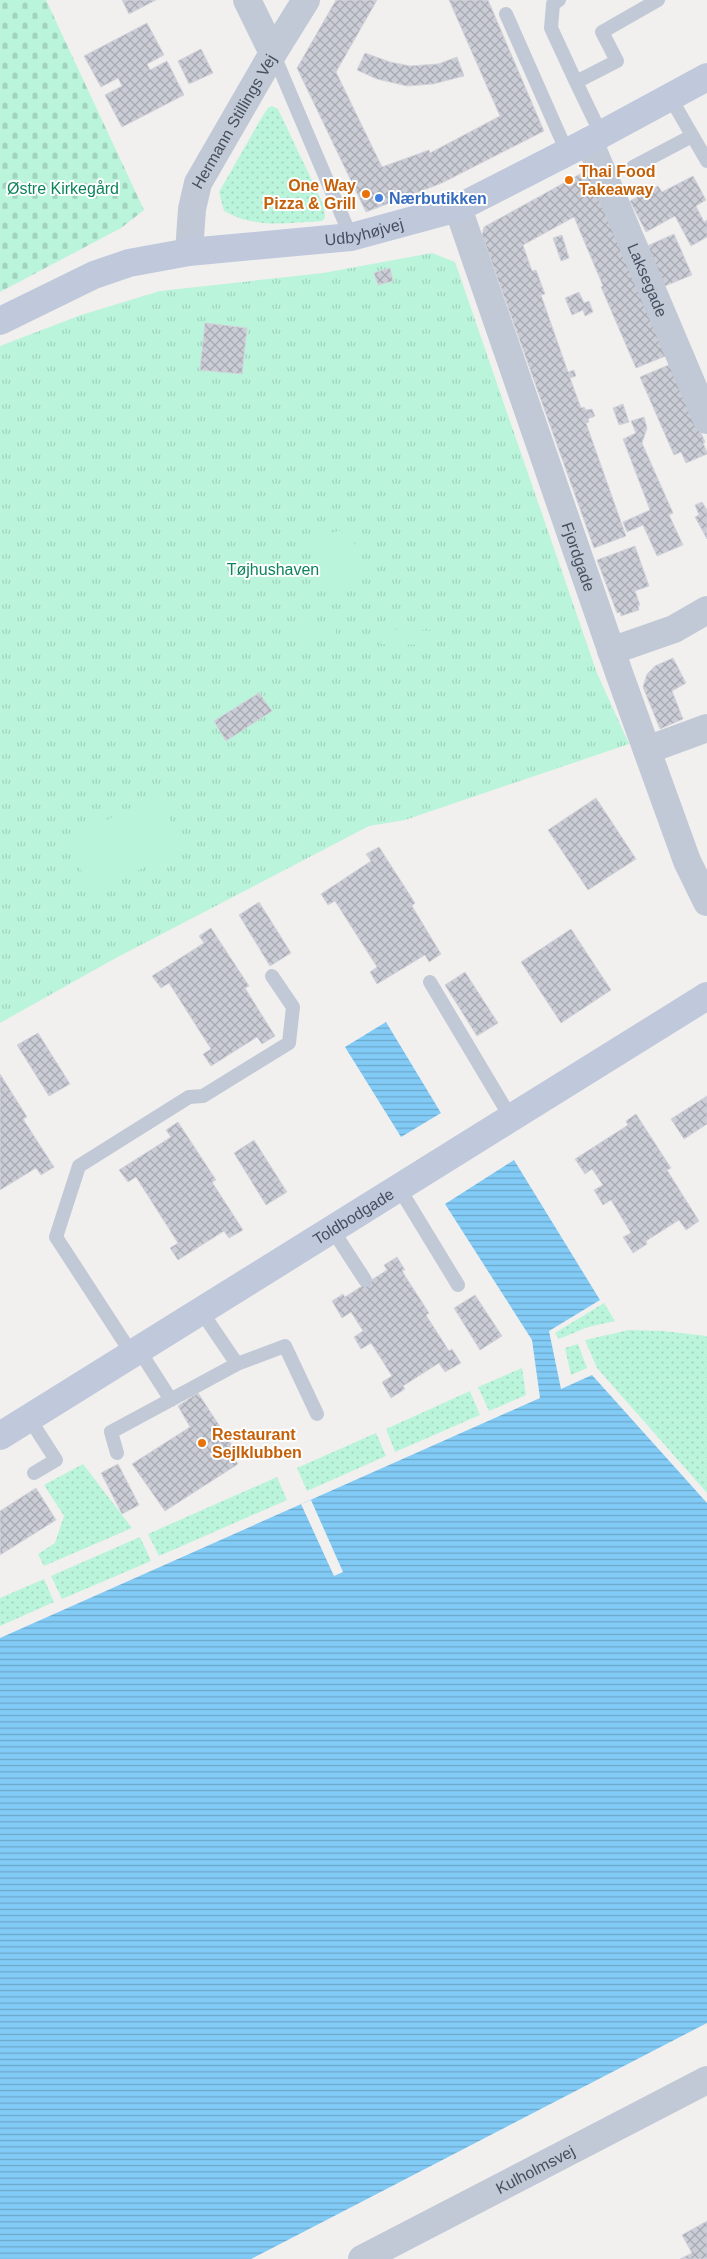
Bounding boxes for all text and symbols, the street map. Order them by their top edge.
street label: Hermann Stillings Vej [189,51,279,192]
place label: Thai Food Takeaway [579,163,655,198]
marker: Thai Food Takeaway [563,174,575,186]
place label: One Way Pizza & Grill [264,177,356,212]
park label: Østre Kirkegård [7,180,119,197]
marker: One Way Pizza & Grill [360,188,372,200]
place label: Nærbutikken [389,190,487,207]
marker: Nærbutikken [373,192,385,204]
street label: Udbyhøjvej [324,215,405,248]
street label: Laksegade [624,241,670,320]
street label: Fjordgade [558,520,598,594]
park label: Tøjhushaven [227,561,319,578]
street label: Toldbodgade [310,1185,397,1248]
place label: Restaurant Sejlklubben [212,1426,302,1461]
marker: Restaurant Sejlklubben [196,1437,208,1449]
street label: Kulholmsvej [493,2142,578,2197]

